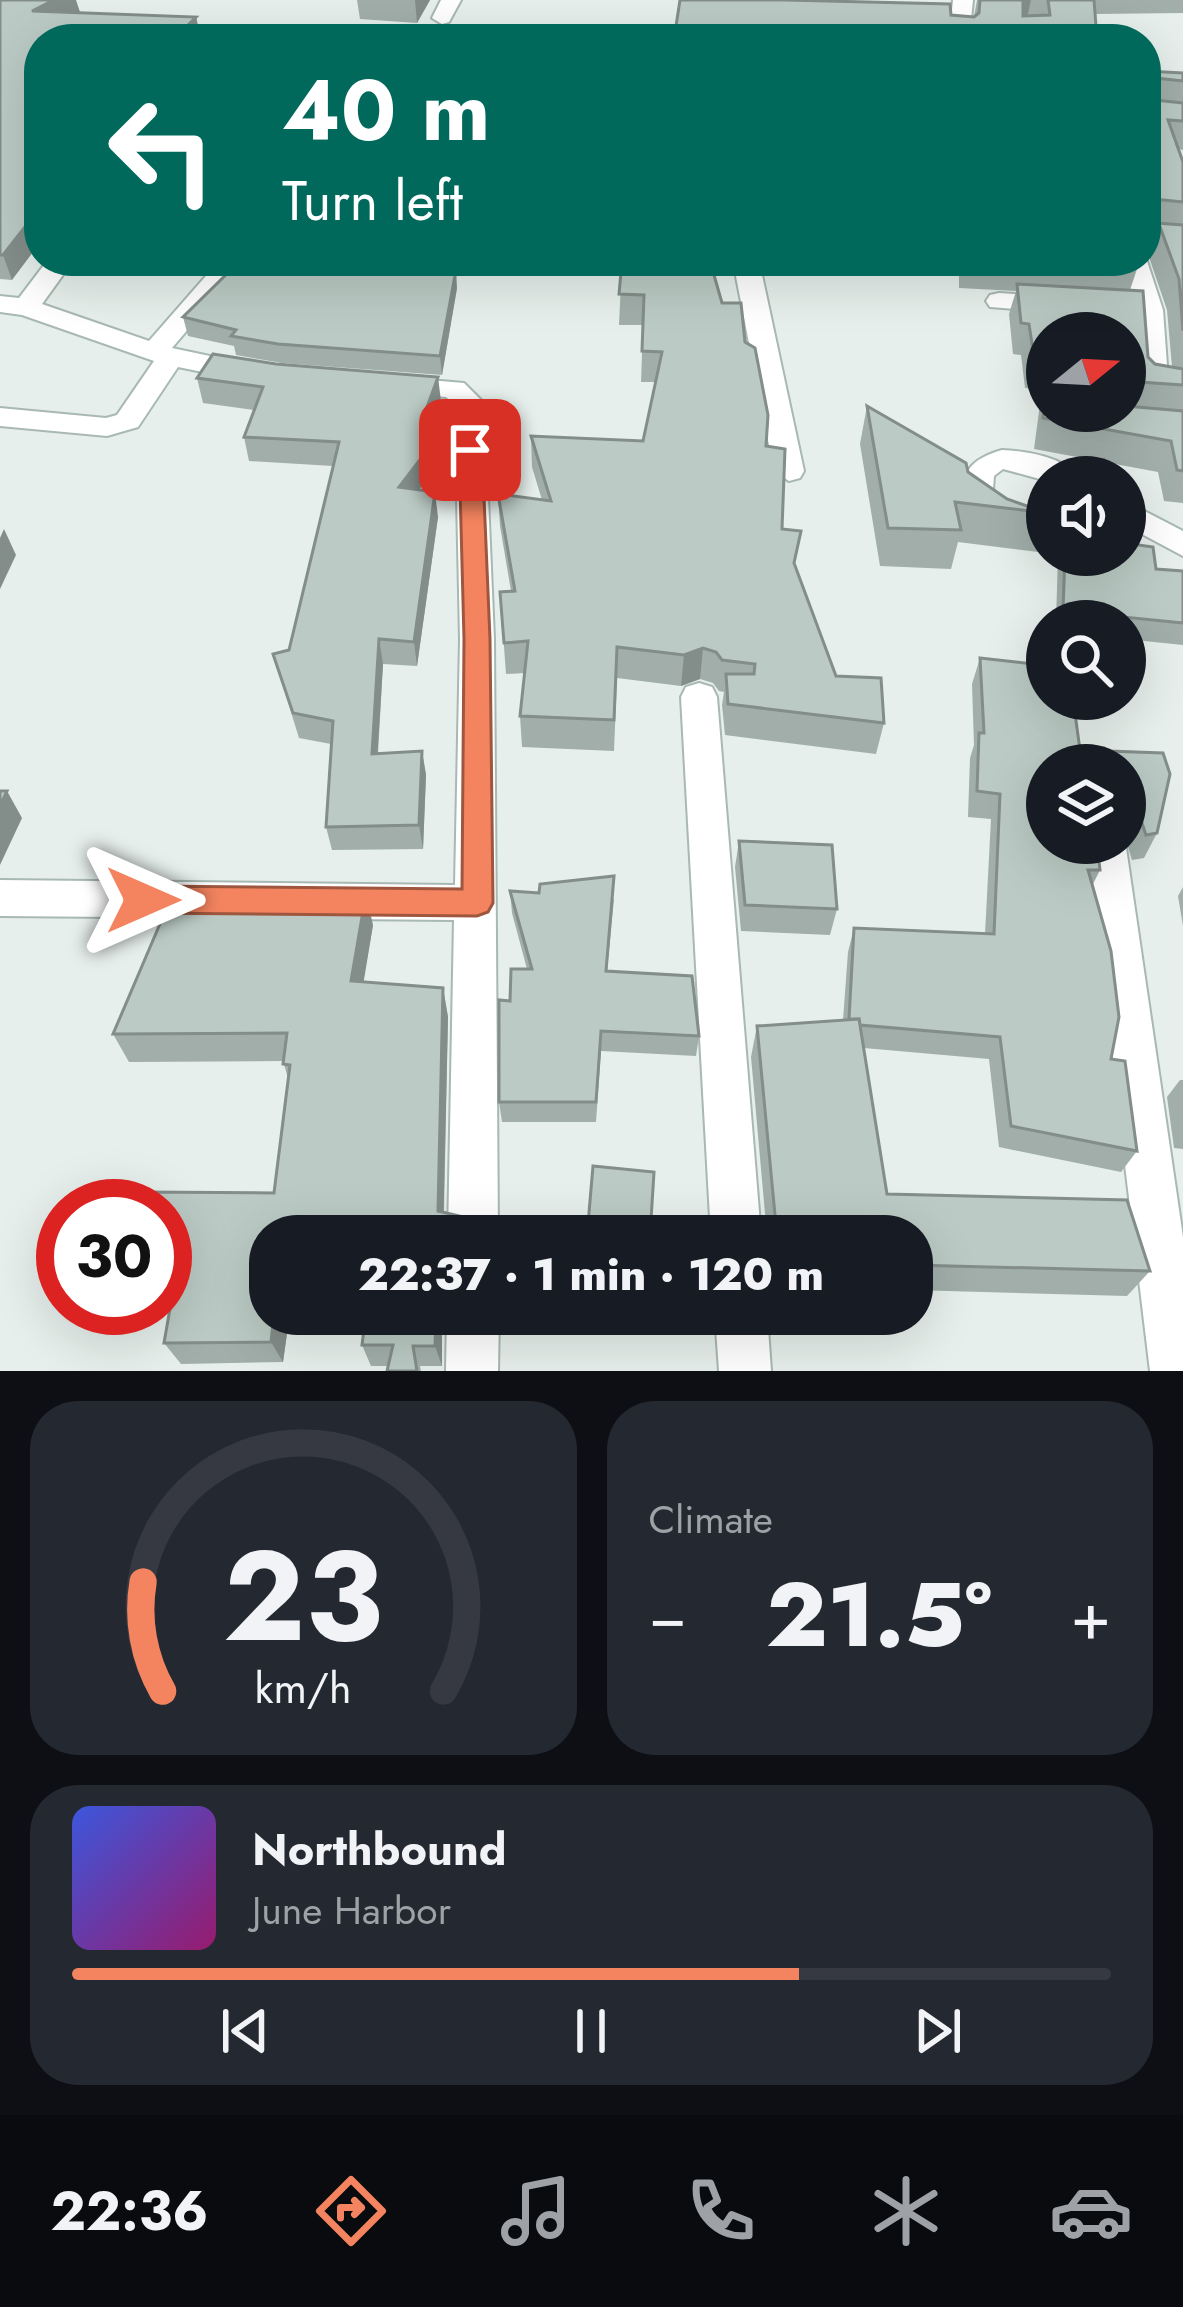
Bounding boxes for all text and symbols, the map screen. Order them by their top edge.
text: 40 m [282,50,490,172]
icon: left [84,72,240,228]
text: Turn left [282,162,463,240]
north arrow [1026,312,1146,432]
map controls [1026,312,1146,864]
pin [419,399,521,501]
icon: arrive [437,417,503,483]
button: sound [1026,456,1146,576]
button: search [1026,600,1146,720]
button: layers [1026,744,1146,864]
position arrow [80,837,206,963]
speed limit sign: 30 [36,1179,192,1335]
text: 22:37 · 1 min · 120 m [358,1242,824,1307]
text: Climate [649,1491,773,1548]
text: 23 [224,1506,383,1687]
text: 21.5° [766,1550,992,1680]
text: − [649,1568,687,1664]
text: + [1070,1568,1111,1664]
text: km/h [255,1657,352,1719]
text: Northbound [252,1817,507,1882]
text: June Harbor [252,1882,451,1939]
icon: previous [212,1998,278,2064]
icon: pause [558,1998,624,2064]
icon: next [905,1998,971,2064]
icon: directions [309,2169,393,2253]
icon: music [494,2169,578,2253]
icon: phone [679,2169,763,2253]
icon: climate [864,2169,948,2253]
icon: car [1049,2169,1133,2253]
text: 22:36 [50,2172,208,2250]

